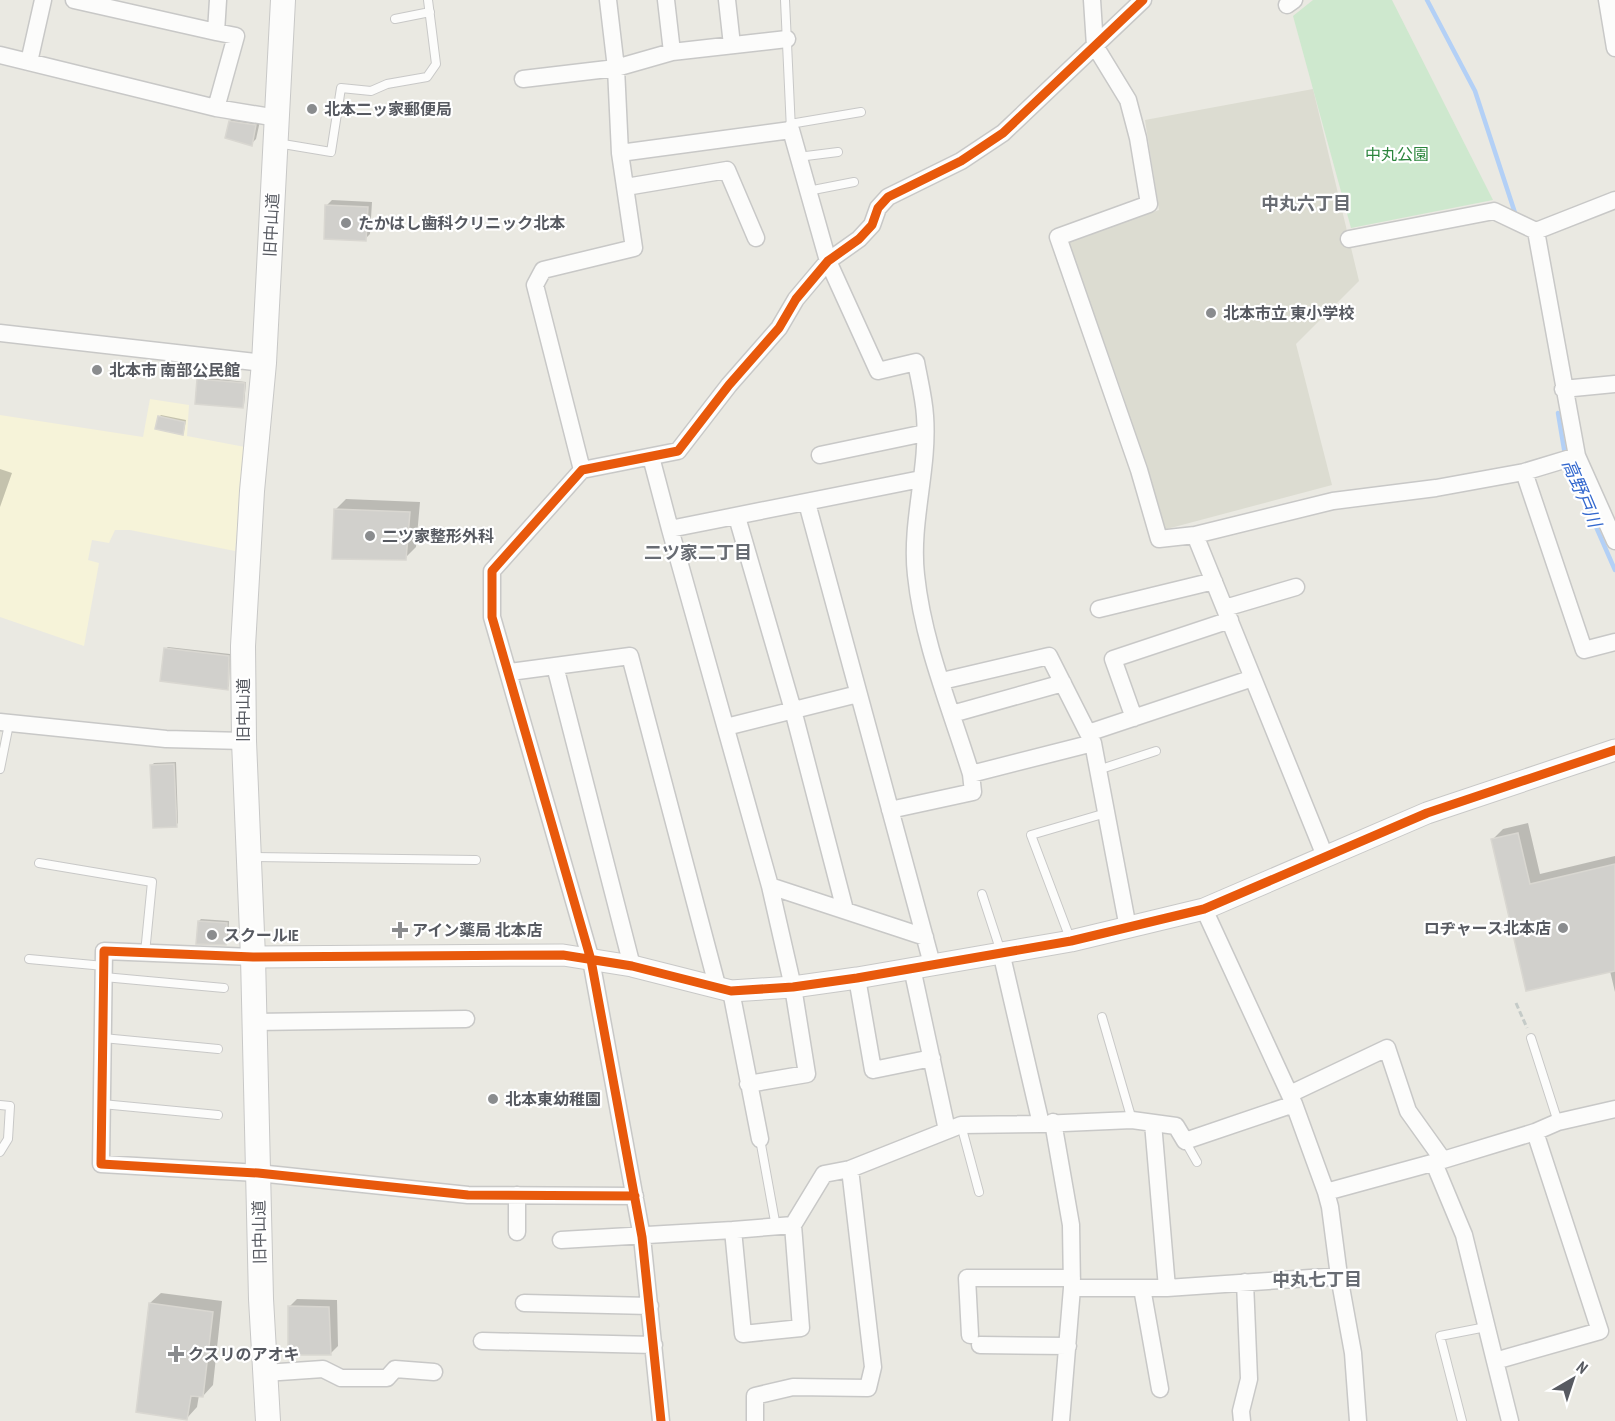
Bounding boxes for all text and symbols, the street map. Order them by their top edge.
place label: 北本二ッ家郵便局 [324,99,452,119]
marker: 北本二ッ家郵便局 [305,102,319,116]
park label: 中丸公園 [1365,144,1429,164]
district label: 中丸六丁目 [1261,192,1351,215]
street label: 旧中山道 [259,193,283,257]
place label: たかはし歯科クリニック北本 [358,213,565,233]
marker: たかはし歯科クリニック北本 [339,216,353,230]
place label: 北本市立 東小学校 [1223,303,1354,323]
marker: 北本市立 東小学校 [1204,306,1218,320]
place label: 北本市 南部公民館 [109,360,240,380]
marker: 北本市 南部公民館 [90,363,104,377]
water label: 高野戸川 [1557,455,1607,532]
place label: 二ツ家整形外科 [382,526,494,546]
marker: 二ツ家整形外科 [363,529,377,543]
district label: 二ツ家二丁目 [644,541,752,564]
street label: 旧中山道 [233,678,253,742]
place label: ロヂャース北本店 [1424,918,1551,938]
place label: アイン薬局 北本店 [412,920,542,940]
marker: ロヂャース北本店 [1556,921,1570,935]
marker: アイン薬局 北本店 [393,923,407,937]
place label: スクールIE [224,925,299,945]
marker: スクールIE [205,928,219,942]
place label: 北本東幼稚園 [505,1089,601,1109]
marker: 北本東幼稚園 [486,1092,500,1106]
street label: 旧中山道 [248,1200,270,1264]
district label: 中丸七丁目 [1272,1268,1362,1291]
place label: クスリのアオキ [188,1344,300,1364]
marker: クスリのアオキ [169,1347,183,1361]
north arrow [1543,1349,1603,1409]
text: N [1573,1357,1592,1378]

